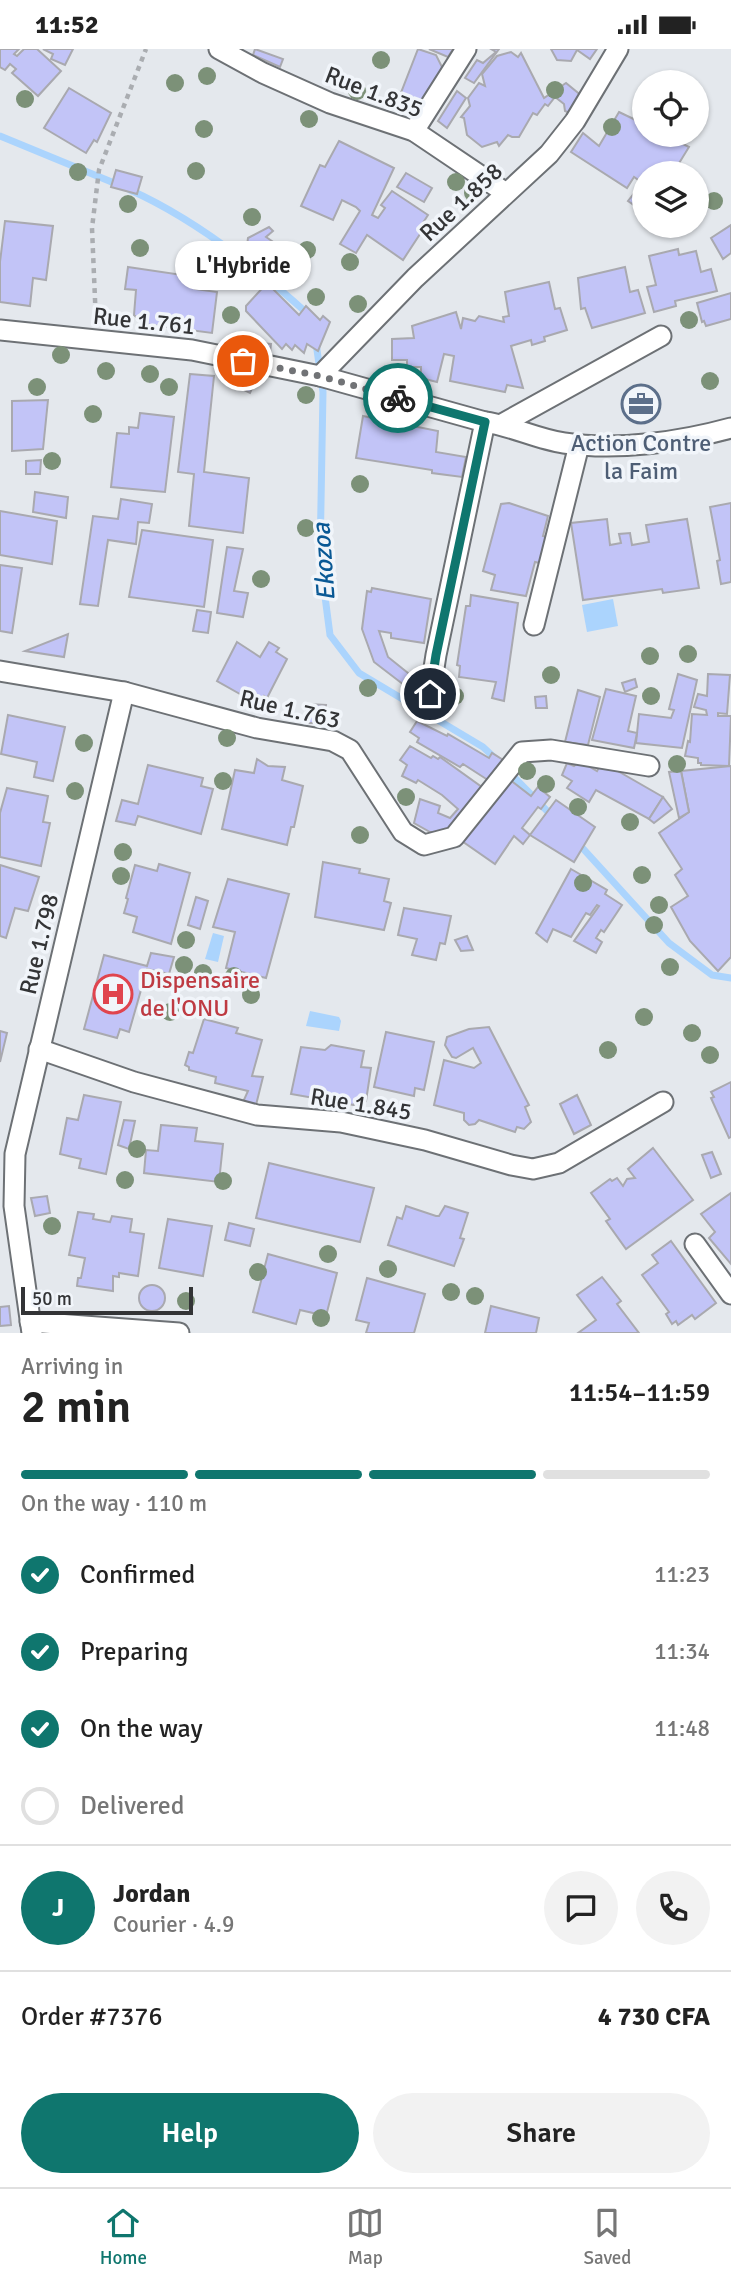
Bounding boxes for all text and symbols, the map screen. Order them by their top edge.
text: 11:52 [35,9,99,41]
street label: Rue 1.835 [321,60,427,124]
map controls [632,70,709,238]
button: locate [632,70,709,147]
street label: Rue 1.858 [413,156,509,248]
button: layers [632,161,709,238]
callout: L'Hybride [175,242,311,291]
text: L'Hybride [195,251,291,280]
street label: Rue 1.761 [92,301,196,341]
pin [213,331,273,391]
icon: bag [224,342,262,380]
courier [363,363,433,433]
icon: bike [379,379,417,417]
office icon: Action Contre la Faim [620,383,662,425]
place label: Action Contre la Faim [571,428,711,486]
water label: Ekozoa [305,521,343,602]
pin [400,664,460,724]
icon: home [411,675,449,713]
street label: Rue 1.763 [237,683,343,735]
street label: Rue 1.798 [13,891,65,997]
place label: Dispensaire de l'ONU [140,965,260,1023]
hospital icon: Dispensaire de l'ONU [92,973,134,1015]
street label: Rue 1.845 [308,1081,414,1127]
scale bar [21,1284,192,1316]
text: 50 m [32,1287,72,1311]
text: Arriving in [21,1352,123,1381]
text: 11:54–11:59 [569,1377,710,1409]
text: 2 min [21,1379,131,1435]
text: On the way · 110 m [21,1489,207,1518]
icon: check [21,1556,59,1594]
text: Confirmed [80,1559,195,1591]
text: 11:23 [654,1560,710,1589]
icon: check [21,1633,59,1671]
text: Preparing [80,1636,188,1668]
text: 11:34 [654,1637,710,1666]
icon: check [21,1710,59,1748]
text: On the way [80,1713,203,1745]
text: 11:48 [654,1714,710,1743]
text: Delivered [80,1790,185,1822]
button: chat [544,1871,618,1945]
button: phone [636,1871,710,1945]
text: Jordan [113,1878,190,1910]
text: J [52,1892,64,1924]
text: Courier · 4.9 [113,1910,234,1939]
text: Order #7376 [21,2001,162,2033]
text: 4 730 CFA [598,2001,710,2033]
button: Help [21,2093,359,2173]
button: Share [373,2093,710,2173]
tab: Home [100,2204,147,2270]
tab: Map [346,2204,384,2270]
tab: Saved [583,2204,631,2270]

